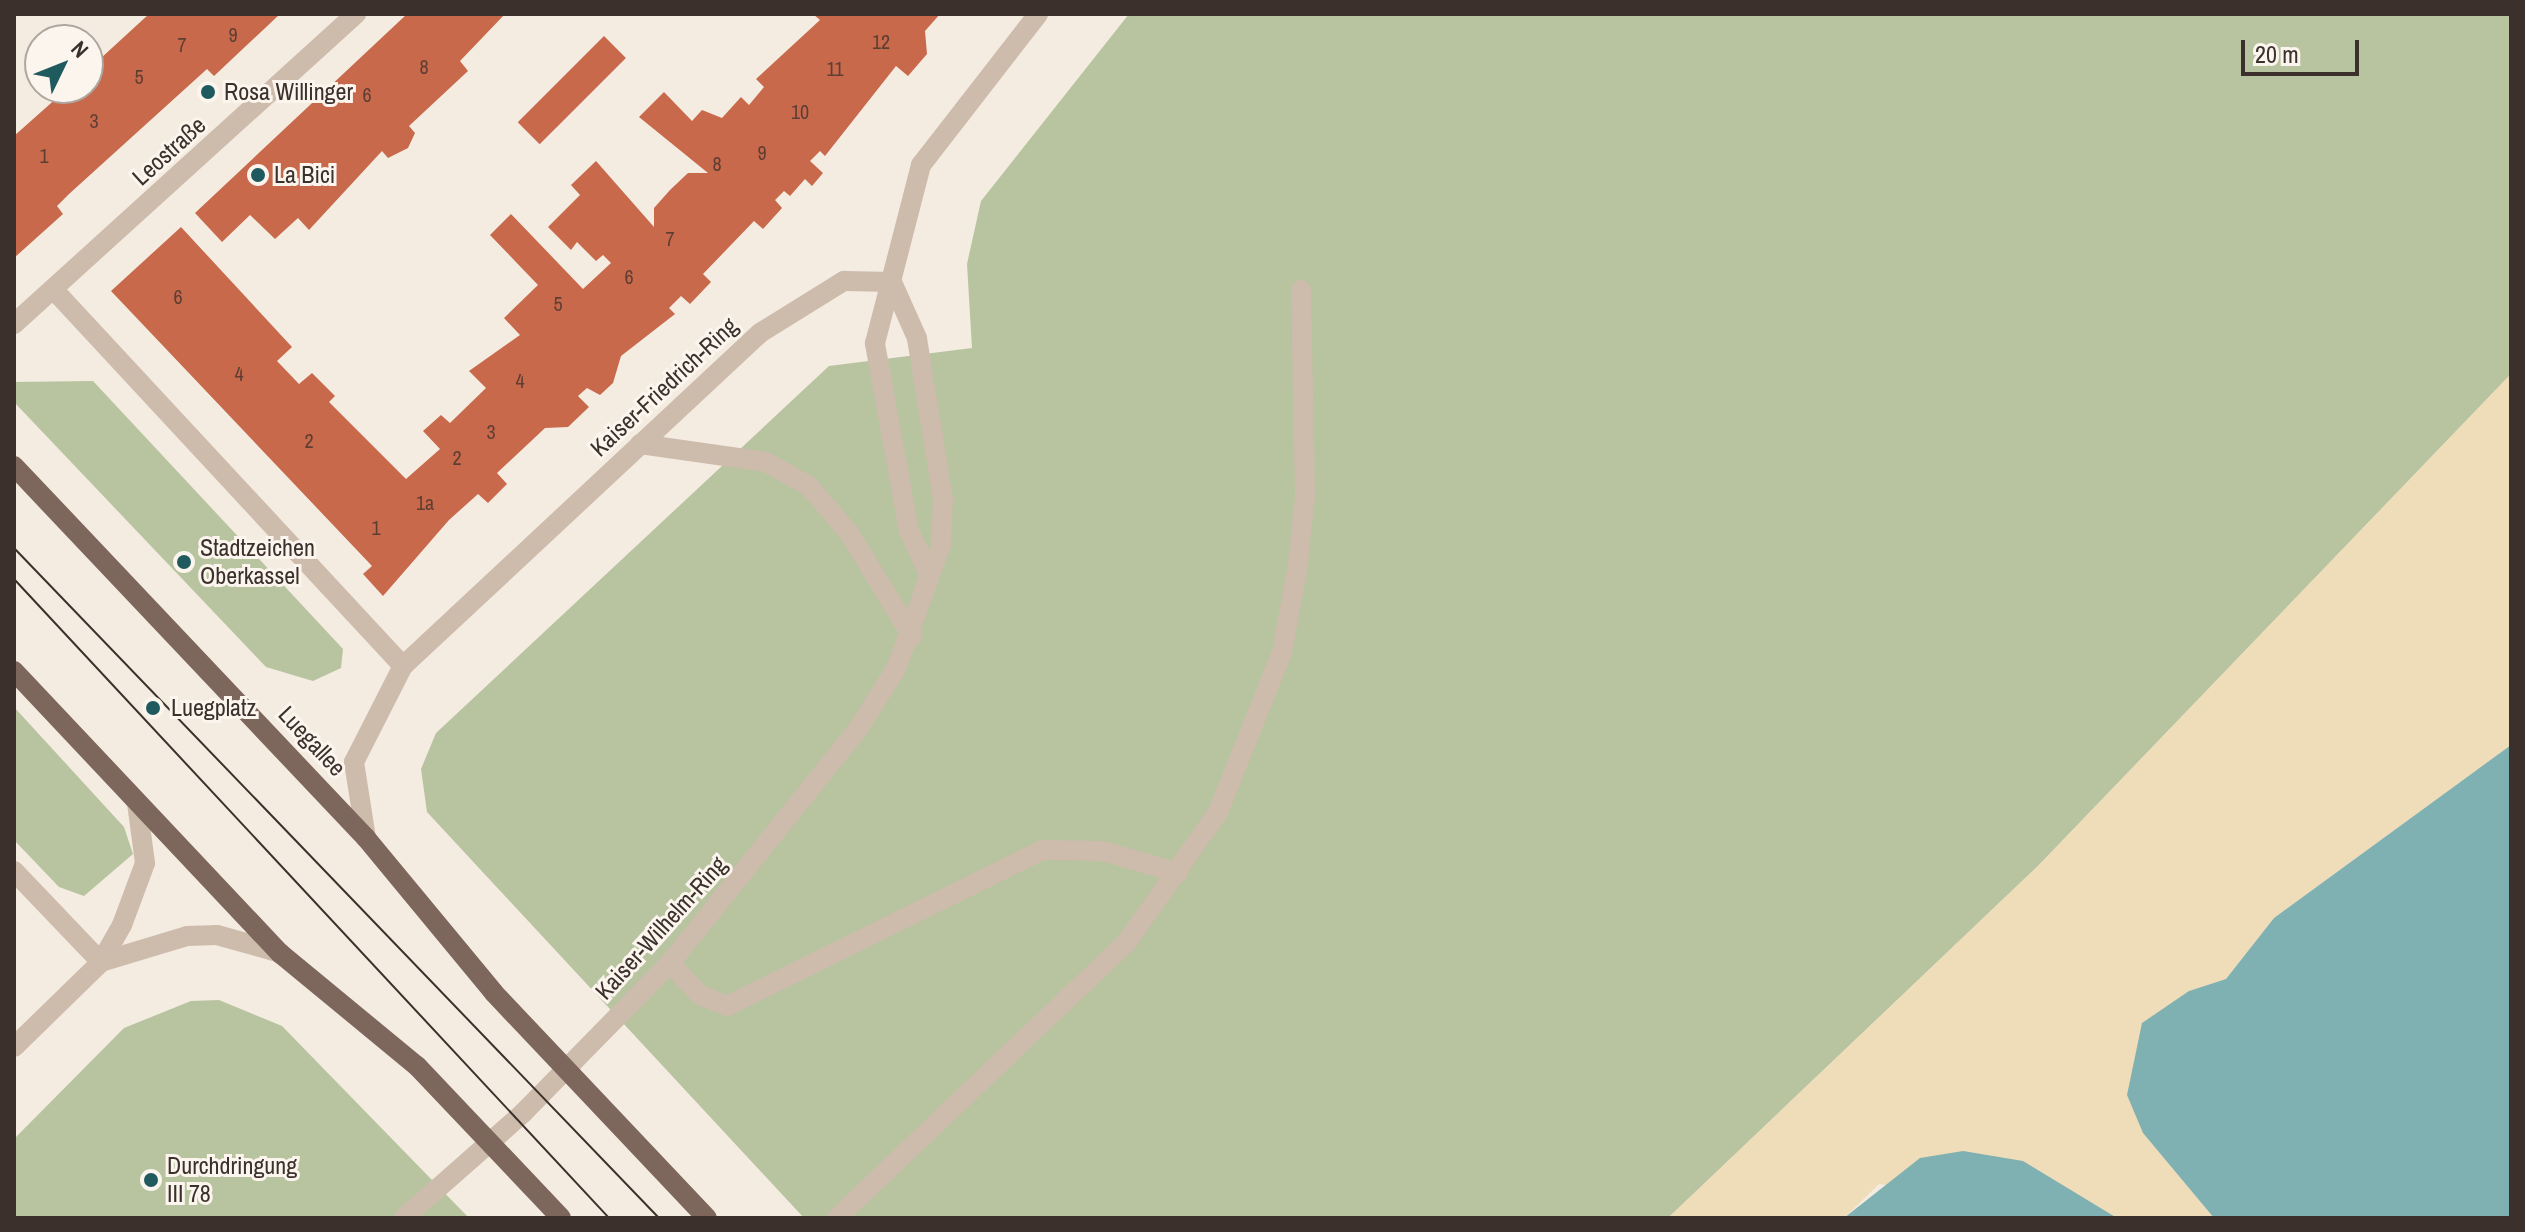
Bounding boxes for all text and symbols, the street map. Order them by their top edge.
house number: 9 [228,22,238,46]
north arrow [24,24,104,104]
scale bar [2245,24,2363,74]
house number: 12 [872,29,890,53]
house number: 7 [177,32,187,56]
text: N [65,34,96,64]
text: 20 m [2255,38,2299,70]
house number: 8 [419,54,429,78]
house number: 11 [826,56,844,80]
house number: 5 [134,64,144,88]
place label: Rosa Willinger [224,78,353,106]
house number: 6 [362,82,372,106]
marker: Rosa Willinger [199,83,217,101]
house number: 10 [791,99,809,123]
house number: 3 [89,108,99,132]
street label: Leostraße [126,111,212,191]
house number: 9 [757,140,767,164]
house number: 1 [39,143,49,167]
house number: 8 [712,151,722,175]
place label: La Bici [274,161,335,189]
marker: La Bici [249,166,267,184]
house number: 7 [665,226,675,250]
house number: 6 [624,264,634,288]
house number: 6 [173,284,183,308]
house number: 5 [553,291,563,315]
street label: Kaiser-Friedrich-Ring [585,312,743,462]
house number: 4 [234,361,244,385]
house number: 4 [515,368,525,392]
house number: 3 [486,419,496,443]
house number: 2 [304,428,314,452]
house number: 2 [452,445,462,469]
house number: 1a [416,490,434,514]
house number: 1 [371,515,381,539]
place label: Stadtzeichen Oberkassel [200,534,315,590]
marker: Stadtzeichen Oberkassel [175,553,193,571]
place label: Luegplatz [171,694,256,722]
marker: Luegplatz [142,697,164,719]
street label: Luegallee [272,700,352,782]
street label: Kaiser-Wilhelm-Ring [589,851,733,1005]
place label: Durchdringung III 78 [167,1152,297,1208]
marker: Durchdringung III 78 [142,1171,160,1189]

